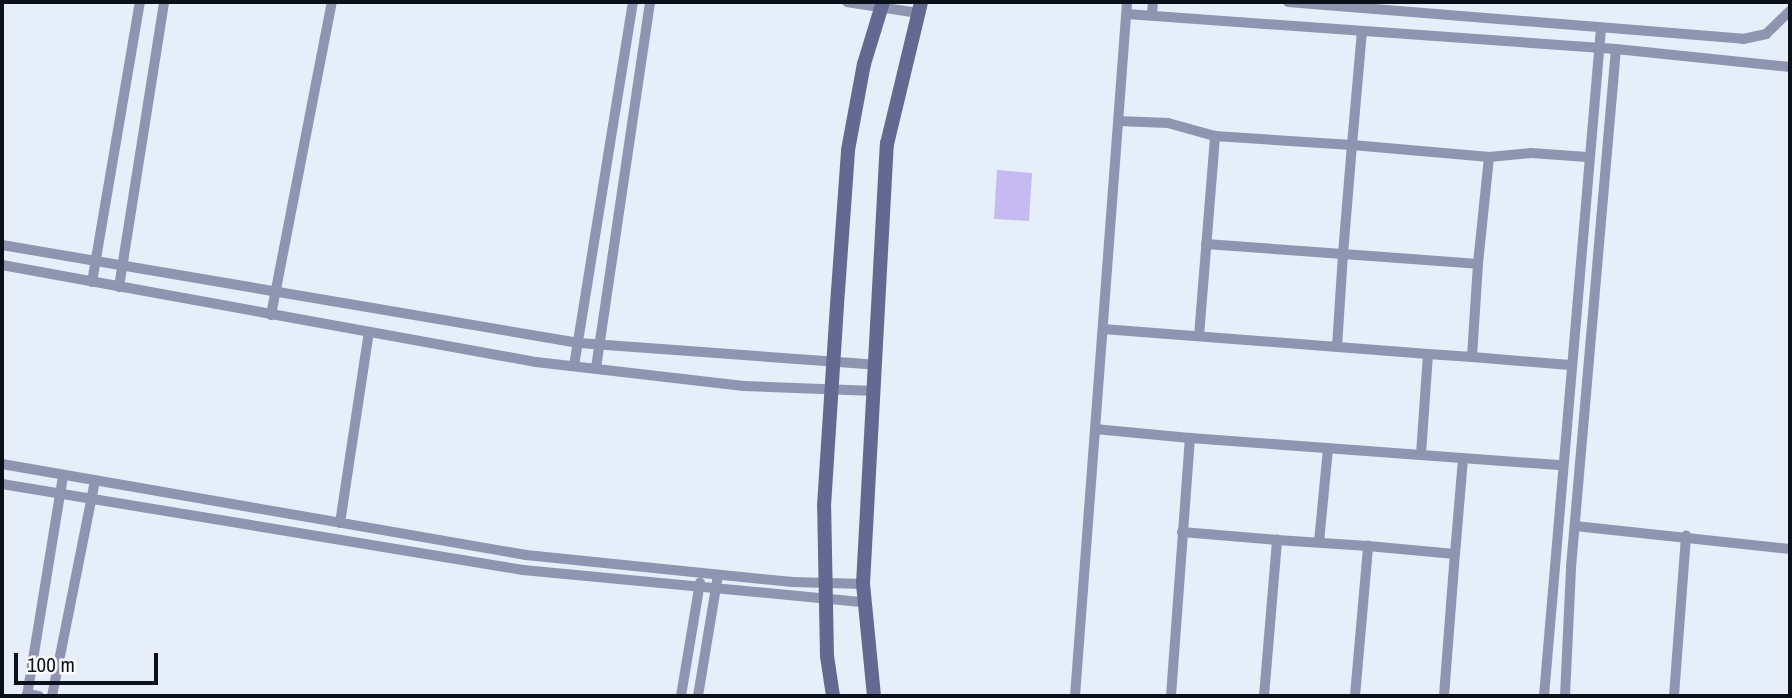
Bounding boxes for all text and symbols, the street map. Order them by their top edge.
scale bar [18,638,161,682]
text: 100 m [27,650,75,679]

